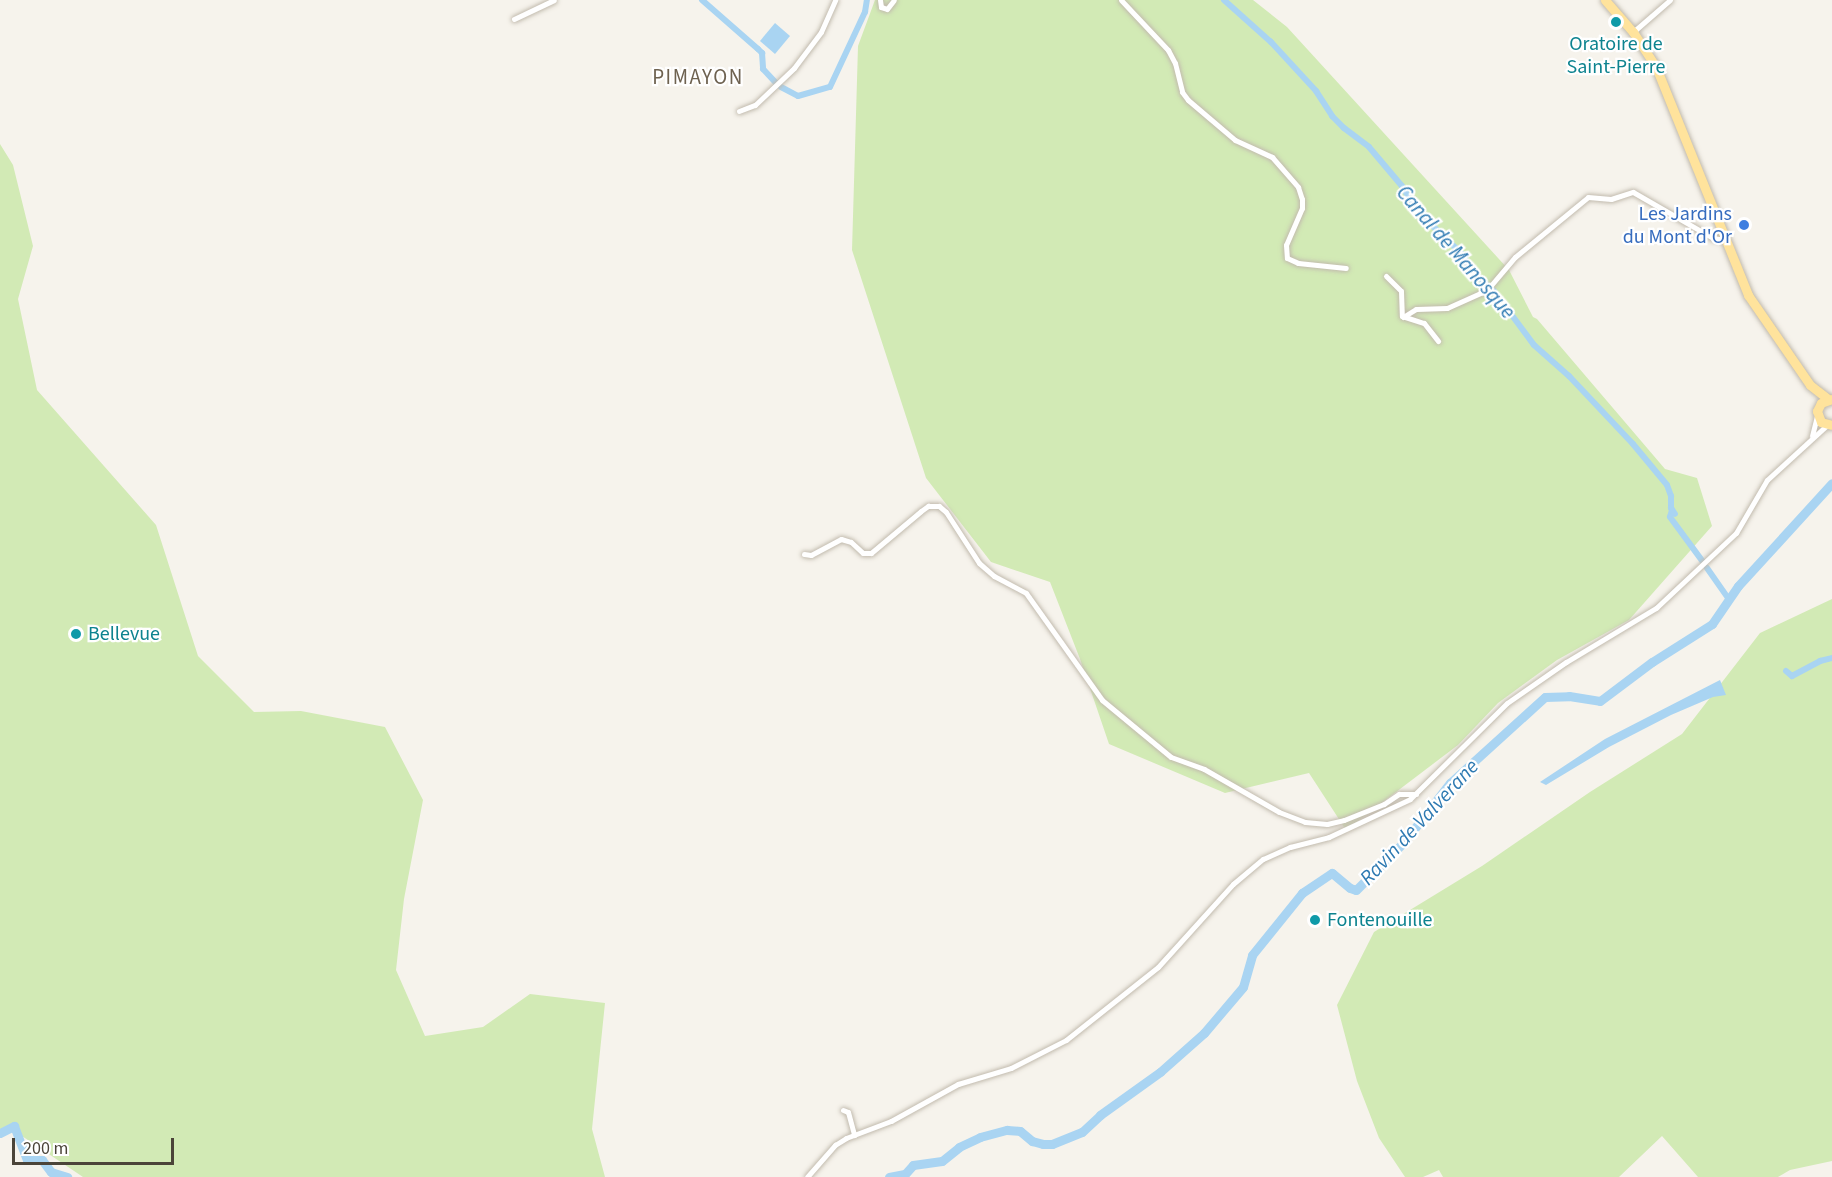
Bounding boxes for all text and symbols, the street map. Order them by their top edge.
marker: Oratoire de Saint-Pierre [1609,15,1623,29]
place label: Oratoire de Saint-Pierre [1567,32,1665,79]
district label: PIMAYON [652,64,744,90]
water label: Canal de Manosque [1391,180,1521,324]
place label: Les Jardins du Mont d'Or [1623,202,1732,249]
marker: Les Jardins du Mont d'Or [1737,218,1751,232]
place label: Bellevue [88,622,160,646]
marker: Bellevue [69,627,83,641]
water label: Ravin de Valverane [1354,754,1484,890]
place label: Fontenouille [1327,908,1432,932]
marker: Fontenouille [1308,913,1322,927]
scale bar [15,1126,177,1164]
text: 200 m [23,1136,68,1161]

